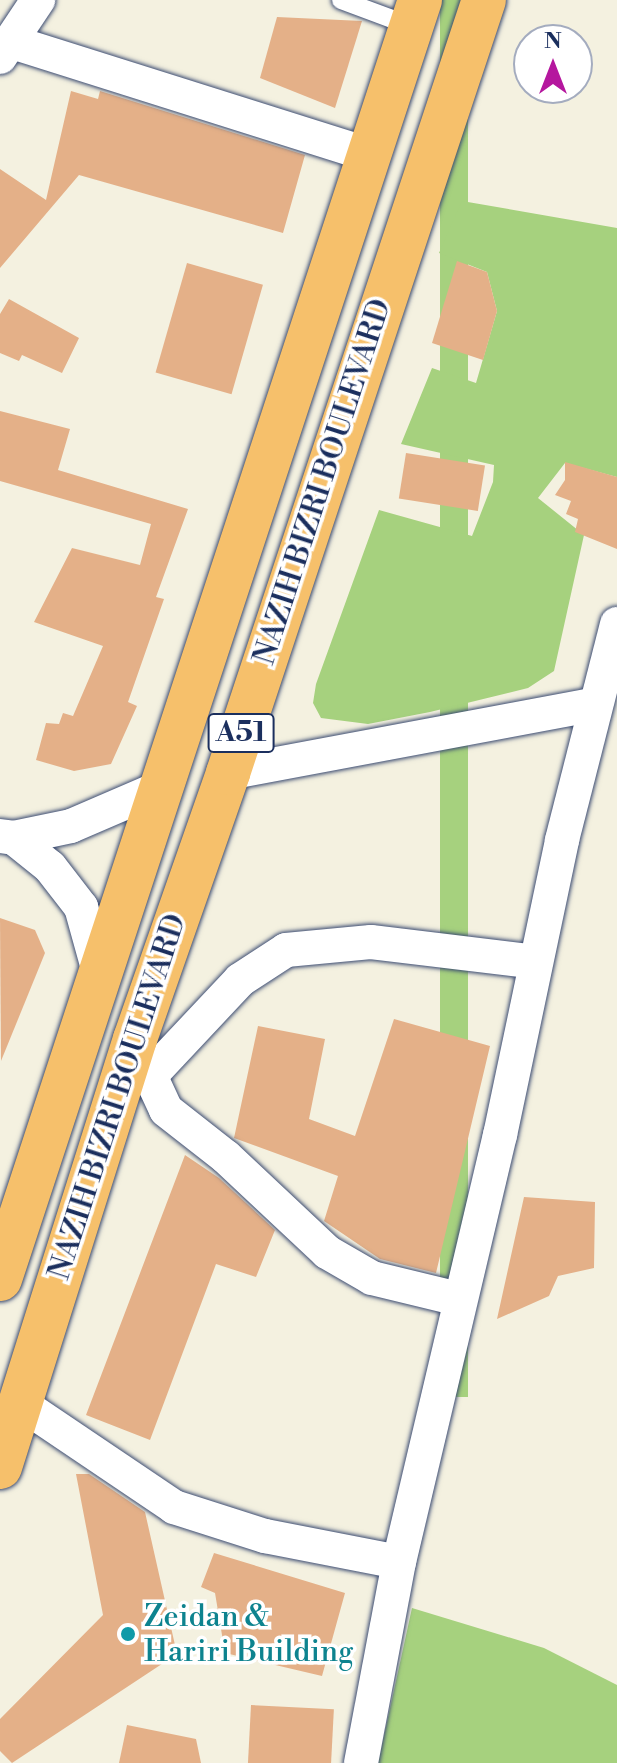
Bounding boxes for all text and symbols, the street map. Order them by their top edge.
north arrow [513,24,593,104]
text: N [544,28,562,55]
street label: NAZIH BIZRI BOULEVARD [247,295,399,669]
road number: A51 [207,709,275,757]
street label: NAZIH BIZRI BOULEVARD [42,910,194,1284]
place label: Zeidan & Hariri Building [144,1599,354,1670]
marker: Zeidan & Hariri Building [119,1625,137,1643]

